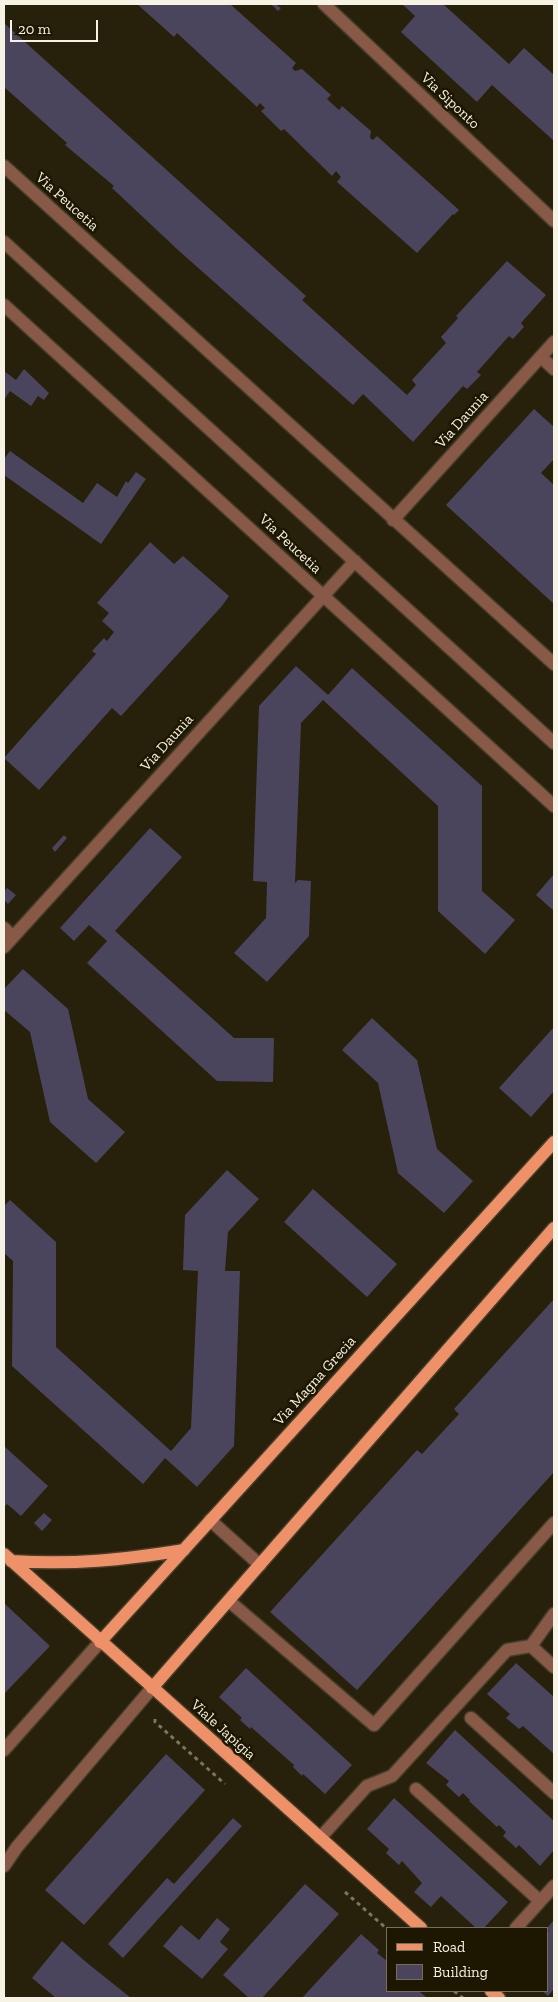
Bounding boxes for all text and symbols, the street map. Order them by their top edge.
scale bar [12,10,100,42]
text: 20 m [18,20,51,38]
street label: Via Siponto [417,69,483,133]
street label: Via Peucetia [32,169,102,235]
street label: Via Daunia [432,388,492,452]
street label: Via Peucetia [255,510,325,578]
street label: Via Daunia [137,711,197,775]
street label: Via Magna Grecia [270,1333,360,1429]
street label: Viale Japigia [187,1696,259,1764]
legend [386,1927,548,1992]
text: Road [433,1938,465,1956]
text: Building [433,1963,488,1981]

